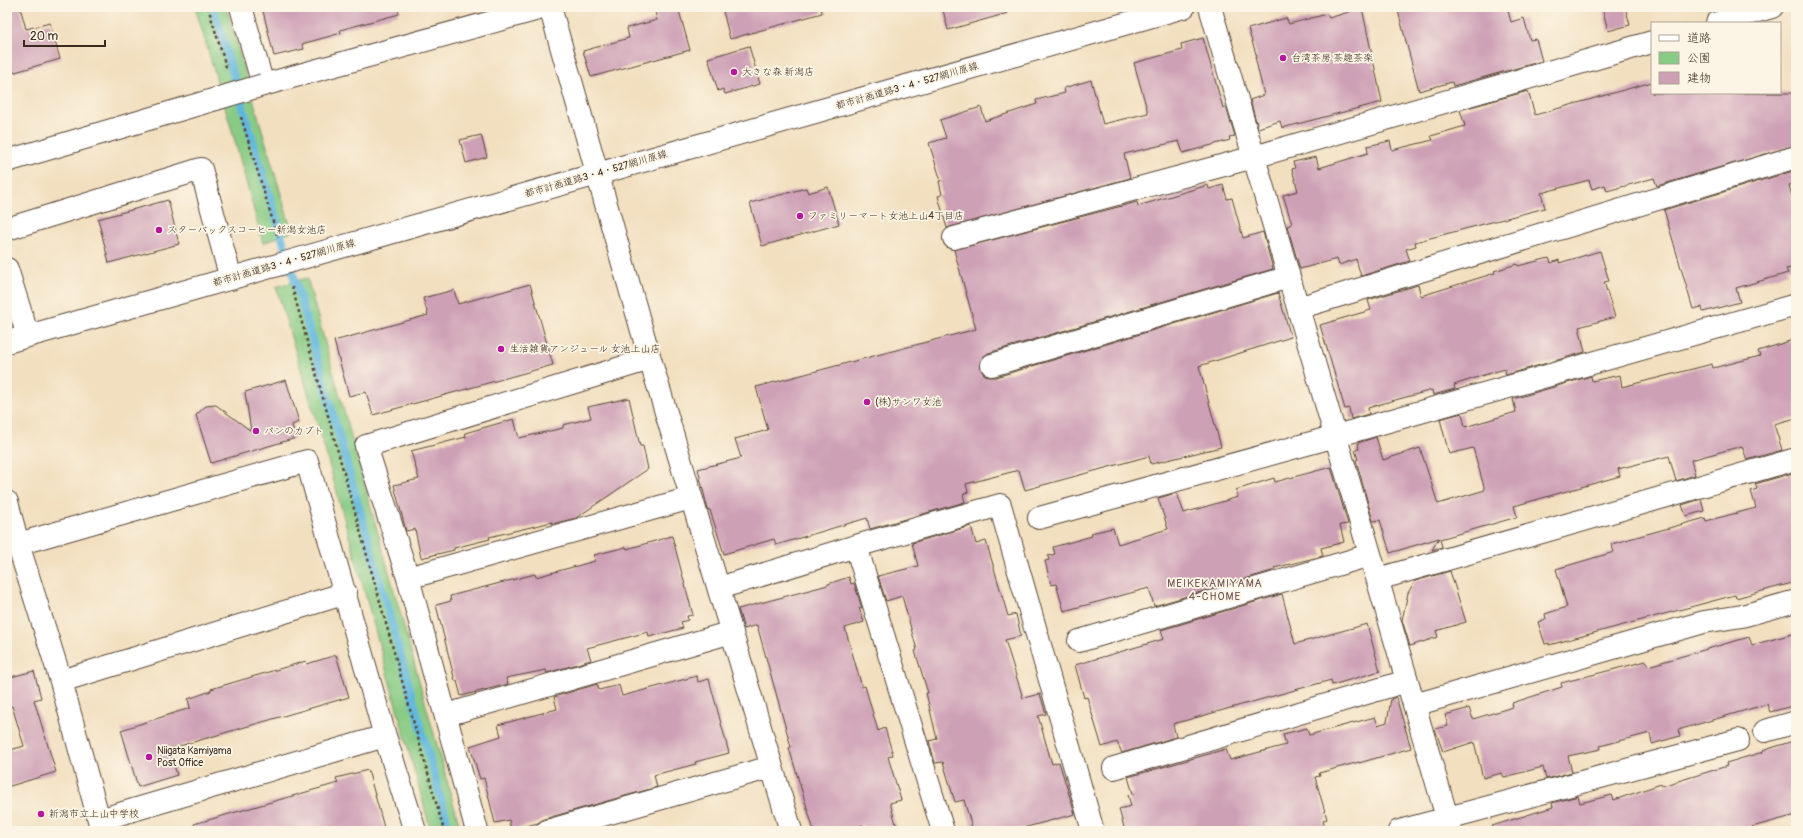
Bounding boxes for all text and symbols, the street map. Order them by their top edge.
scale bar [24,22,105,48]
legend [1651,22,1781,94]
text: 20 m [30,29,59,44]
text: 道路 [1687,31,1711,46]
text: 公園 [1687,51,1711,66]
place label: 台湾茶房 茶趣茶楽 [1291,52,1373,64]
marker: 台湾茶房 茶趣茶楽 [1278,53,1288,63]
street label: 都市計画道路3・4・527網川原線 [834,60,980,112]
place label: 大きな森 新潟店 [742,66,814,78]
marker: 大きな森 新潟店 [729,67,739,77]
text: 建物 [1687,71,1711,86]
street label: 都市計画道路3・4・527網川原線 [523,148,669,200]
place label: ファミリーマート女池上山4丁目店 [808,210,964,222]
marker: ファミリーマート女池上山4丁目店 [795,211,805,221]
place label: スターバックスコーヒー新潟女池店 [167,224,326,236]
marker: スターバックスコーヒー新潟女池店 [154,225,164,235]
street label: 都市計画道路3・4・527網川原線 [211,237,357,289]
place label: 生活雑貨アンジュール 女池上山店 [509,343,661,355]
marker: 生活雑貨アンジュール 女池上山店 [496,344,506,354]
place label: (株)サンワ女池 [875,396,942,408]
marker: (株)サンワ女池 [862,397,872,407]
place label: パンのカブト [264,425,324,437]
marker: パンのカブト [251,426,261,436]
district label: MEIKEKAMIYAMA 4-CHOME [1167,577,1263,603]
place label: Niigata Kamiyama Post Office [157,745,232,769]
marker: Niigata Kamiyama Post Office [144,752,154,762]
place label: 新潟市立上山中学校 [49,808,139,820]
marker: 新潟市立上山中学校 [36,809,46,819]

